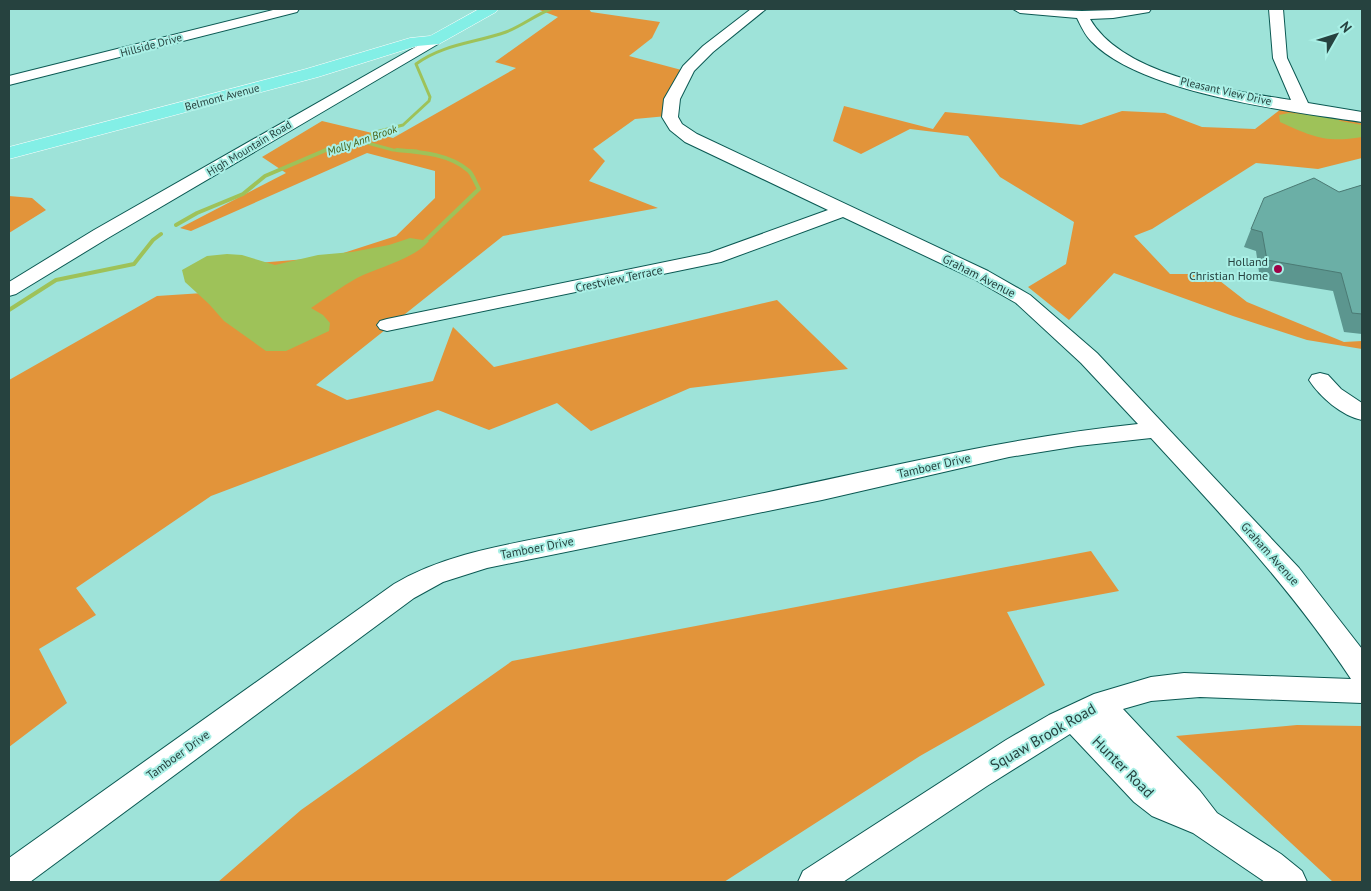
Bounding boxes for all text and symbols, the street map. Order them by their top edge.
north arrow [1311,10,1361,60]
text: N [1336,18,1356,36]
street label: Hillside Drive [119,30,184,60]
street label: Pleasant View Drive [1179,74,1273,108]
street label: Belmont Avenue [183,80,261,114]
street label: High Mountain Road [204,117,294,179]
water label: Molly Ann Brook [325,121,400,158]
street label: Graham Avenue [940,251,1018,300]
place label: Holland Christian Home [1189,254,1268,283]
street label: Crestview Terrace [574,262,664,295]
marker: Holland Christian Home [1272,263,1284,275]
street label: Tamboer Drive [896,450,972,481]
street label: Graham Avenue [1238,519,1303,588]
street label: Tamboer Drive [499,533,575,562]
street label: Squaw Brook Road [987,699,1099,774]
street label: Tamboer Drive [143,727,212,782]
street label: Hunter Road [1088,732,1158,802]

